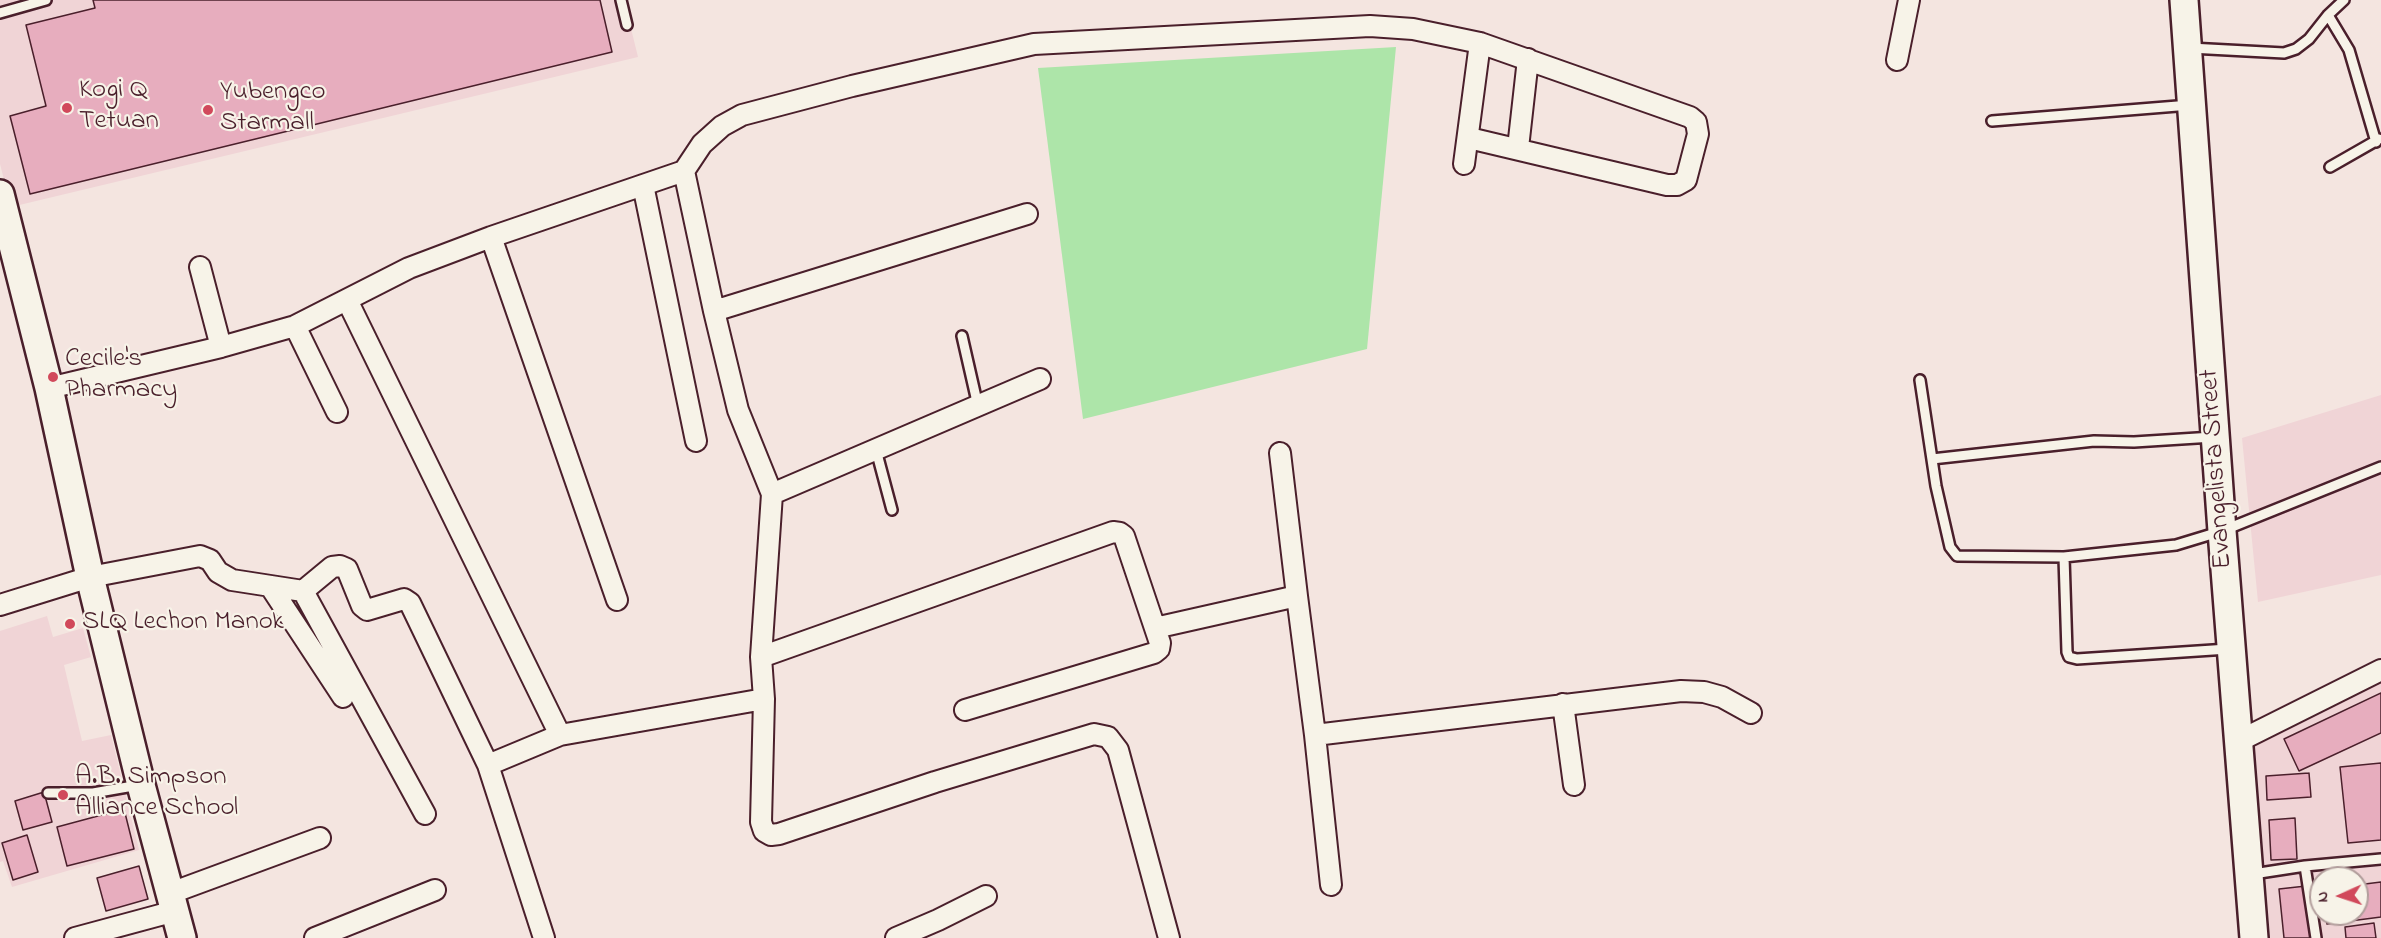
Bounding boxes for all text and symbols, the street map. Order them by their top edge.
place label: Kogi Q Tetuan [79,76,159,139]
place label: Yubengco Starmall [220,78,326,141]
marker: Kogi Q Tetuan [60,101,74,115]
marker: Yubengco Starmall [201,103,215,117]
place label: Cecile's Pharmacy [65,345,177,408]
street label: Evangelista Street [2195,368,2241,570]
marker: Cecile's Pharmacy [46,370,60,384]
place label: SLQ Lechon Manok [82,608,284,640]
marker: SLQ Lechon Manok [63,617,77,631]
place label: A.B. Simpson Alliance School [75,763,238,826]
marker: A.B. Simpson Alliance School [56,788,70,802]
north arrow [2309,866,2369,926]
text: N [2311,891,2335,903]

